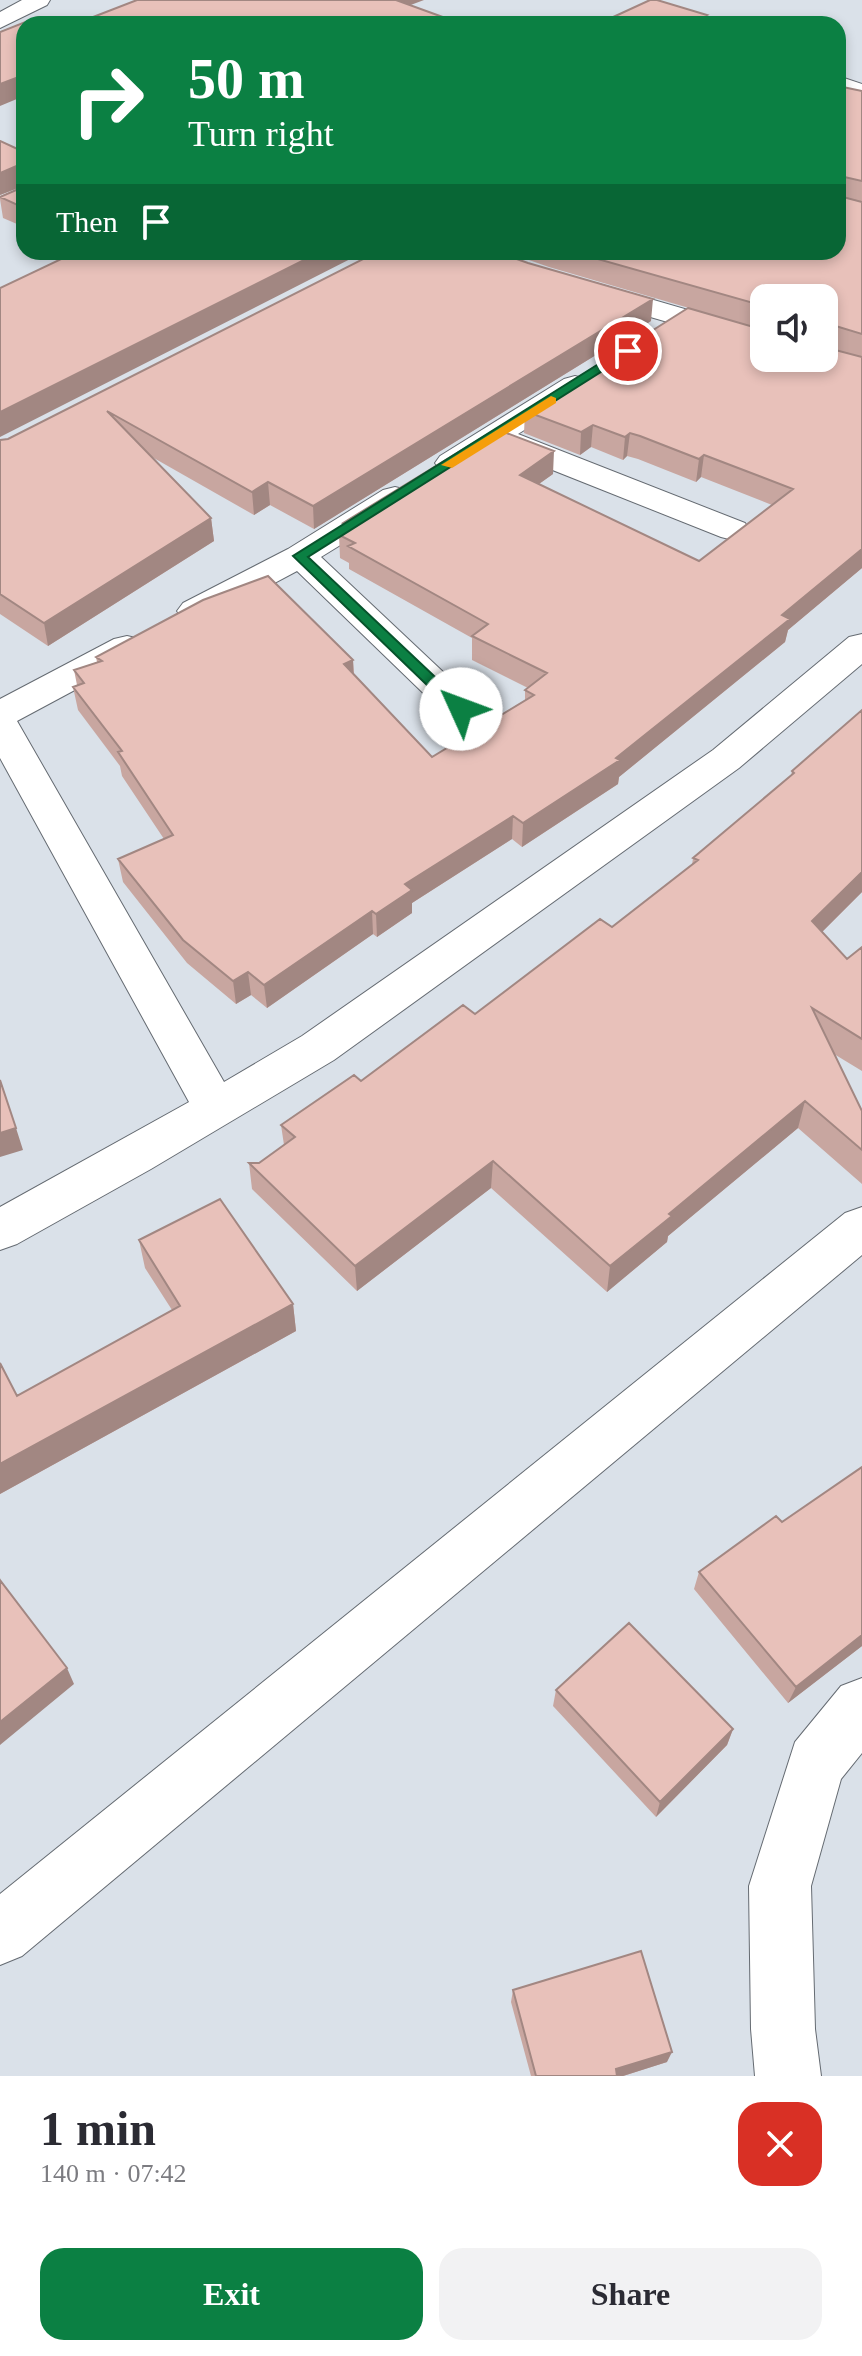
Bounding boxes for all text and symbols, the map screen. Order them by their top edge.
icon: right [56,48,160,152]
text: 50 m [188,48,305,110]
text: Turn right [188,114,334,154]
icon: arrive [134,200,178,244]
text: Then [56,205,118,238]
map controls [750,284,838,372]
button: sound [750,284,838,372]
pin [594,317,662,385]
icon: arrive [606,329,650,373]
position arrow [419,667,503,751]
text: 1 min [40,2102,156,2155]
button: close [738,2102,822,2186]
text: 140 m · 07:42 [40,2159,187,2188]
button: Exit [40,2248,423,2340]
button: Share [439,2248,822,2340]

